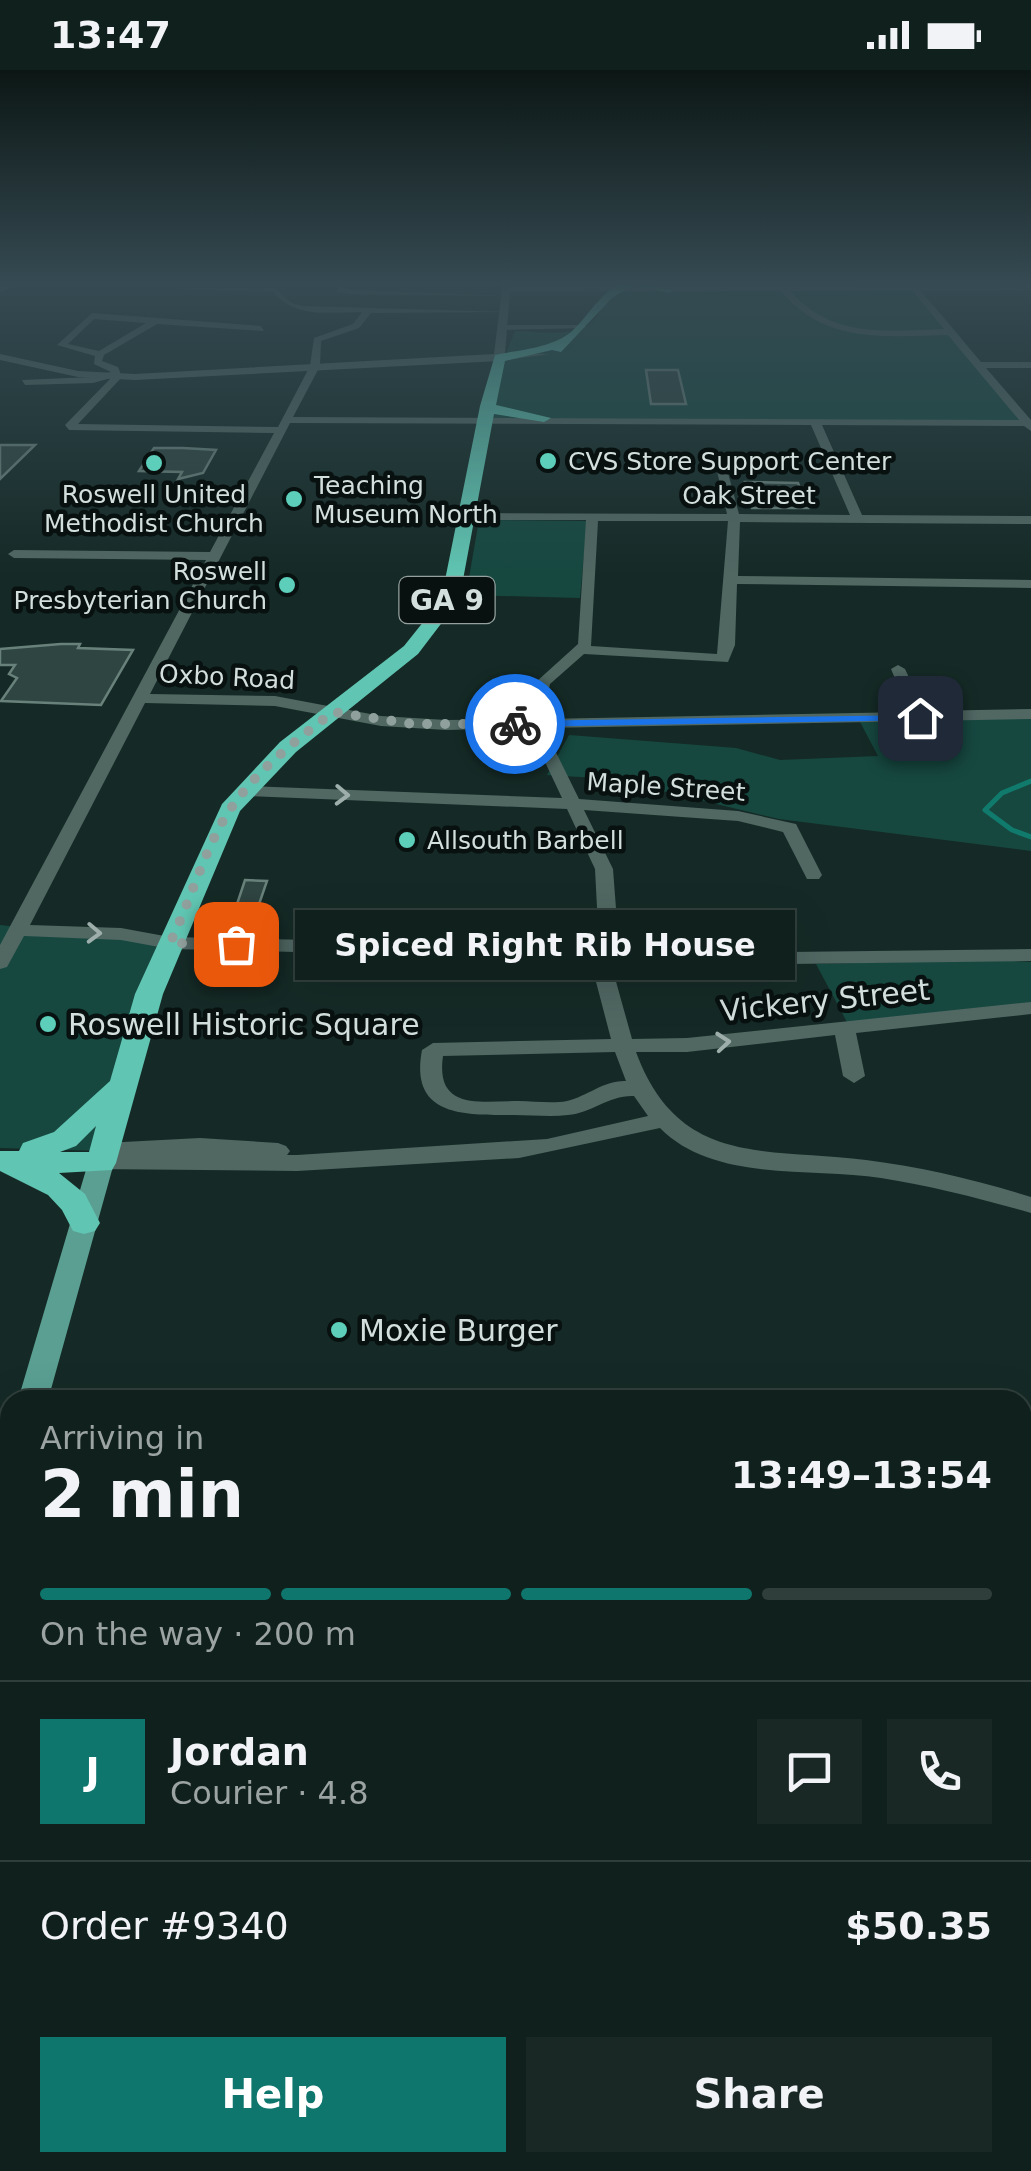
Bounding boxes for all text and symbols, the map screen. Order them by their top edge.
text: 13:47 [50,13,171,57]
place label: CVS Store Support Center [568,447,892,476]
marker: CVS Store Support Center [537,450,559,472]
marker: Roswell United Methodist Church [143,452,165,474]
place label: Teaching Museum North [313,471,498,529]
place label: Roswell United Methodist Church [44,480,264,538]
street label: Oak Street [682,481,816,510]
marker: Teaching Museum North [283,488,305,510]
place label: Roswell Presbyterian Church [14,557,267,615]
marker: Roswell Presbyterian Church [276,574,298,596]
road number: GA 9 [400,577,494,623]
street label: Oxbo Road [158,659,296,695]
courier [465,674,565,774]
pin [878,676,963,761]
icon: home [893,691,948,746]
icon: bike [488,697,543,752]
street label: Maple Street [586,767,747,807]
one-way arrow [334,784,350,805]
place label: Allsouth Barbell [427,826,624,855]
marker: Allsouth Barbell [396,829,418,851]
pin [194,902,279,987]
callout: Spiced Right Rib House [296,909,796,979]
icon: bag [209,917,264,972]
one-way arrow [87,922,103,943]
text: Spiced Right Rib House [334,926,756,964]
street label: Vickery Street [719,972,932,1028]
place label: Roswell Historic Square [68,1007,420,1042]
marker: Roswell Historic Square [37,1013,59,1035]
one-way arrow [715,1032,731,1054]
place label: Moxie Burger [359,1313,558,1348]
marker: Moxie Burger [328,1319,350,1341]
text: Arriving in [40,1419,204,1457]
text: 13:49–13:54 [731,1453,992,1497]
text: 2 min [40,1457,244,1532]
text: On the way · 200 m [40,1615,356,1653]
button: chat [757,1719,862,1824]
button: phone [887,1719,992,1824]
text: Jordan [170,1730,309,1774]
text: J [85,1749,100,1793]
text: Courier · 4.8 [170,1774,369,1812]
text: Order #9340 [40,1904,289,1948]
text: $50.35 [845,1904,992,1948]
button: Help [40,2037,506,2152]
button: Share [526,2037,992,2152]

